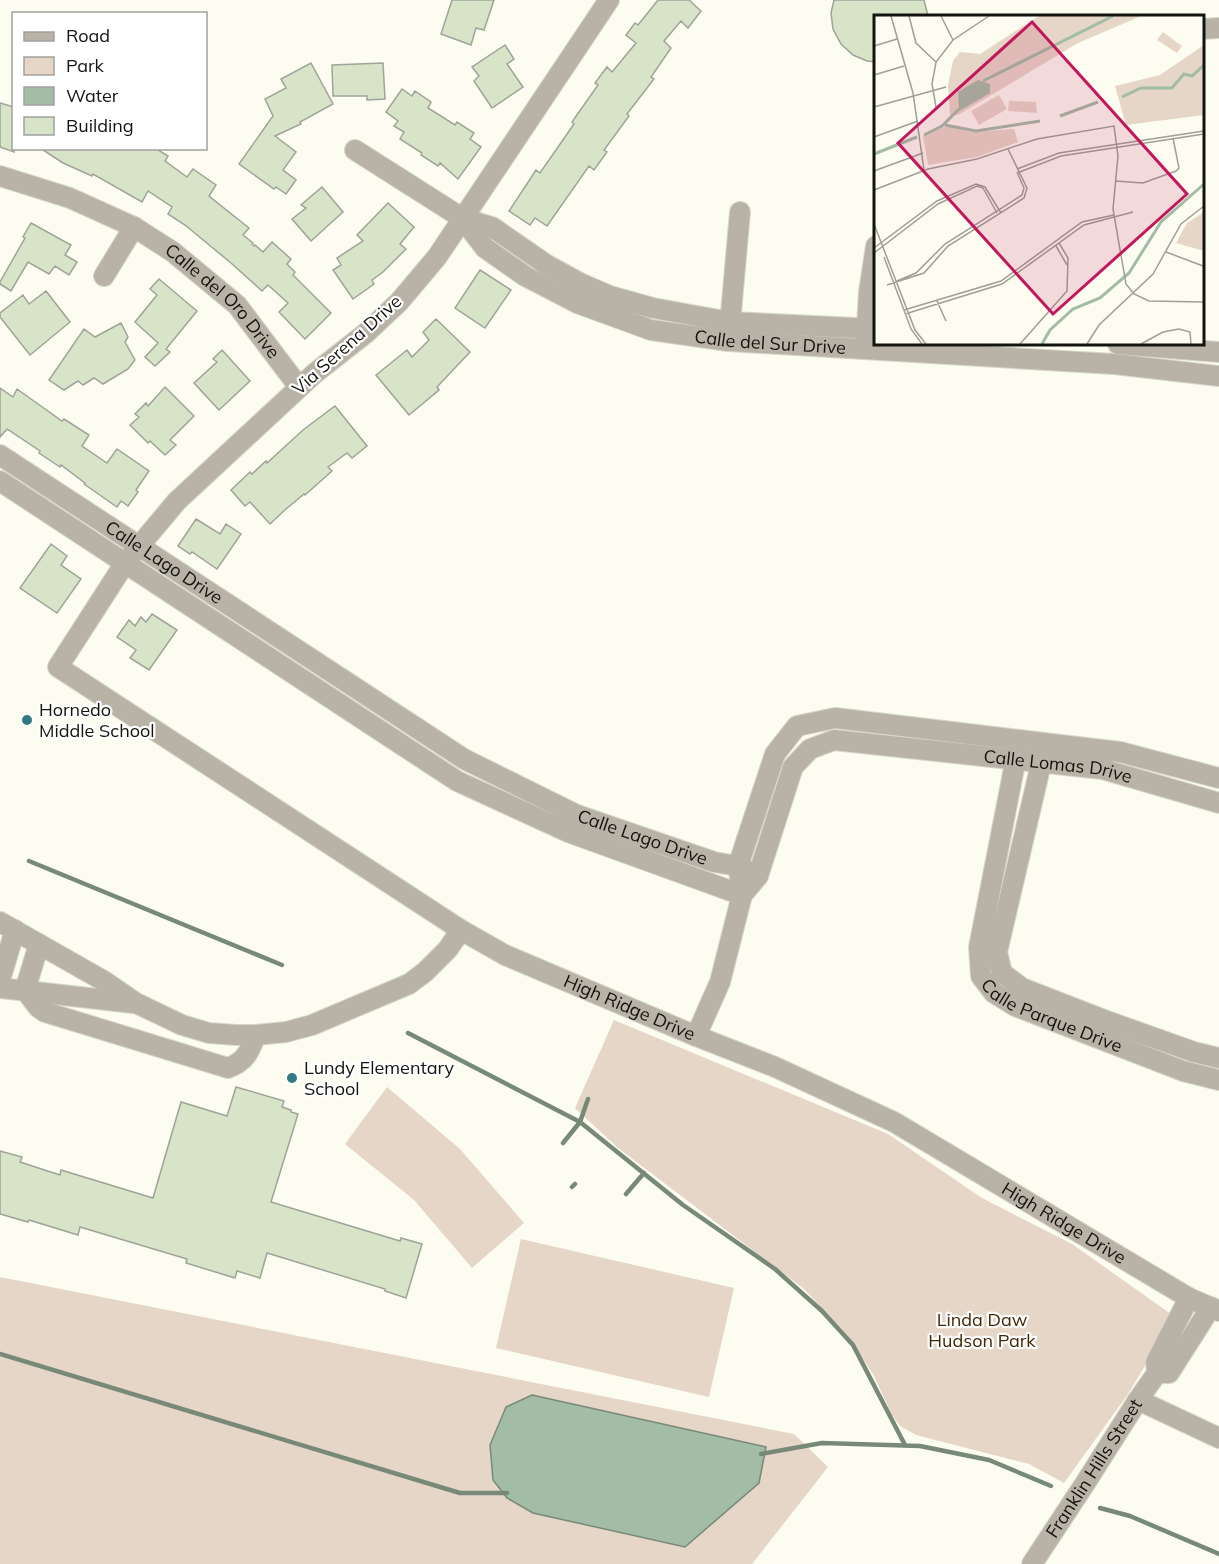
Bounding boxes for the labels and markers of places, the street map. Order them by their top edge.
place label: Hornedo Middle School [39,698,155,742]
marker: Hornedo Middle School [20,713,34,727]
place label: Lundy Elementary School [304,1056,455,1100]
marker: Lundy Elementary School [285,1071,299,1085]

